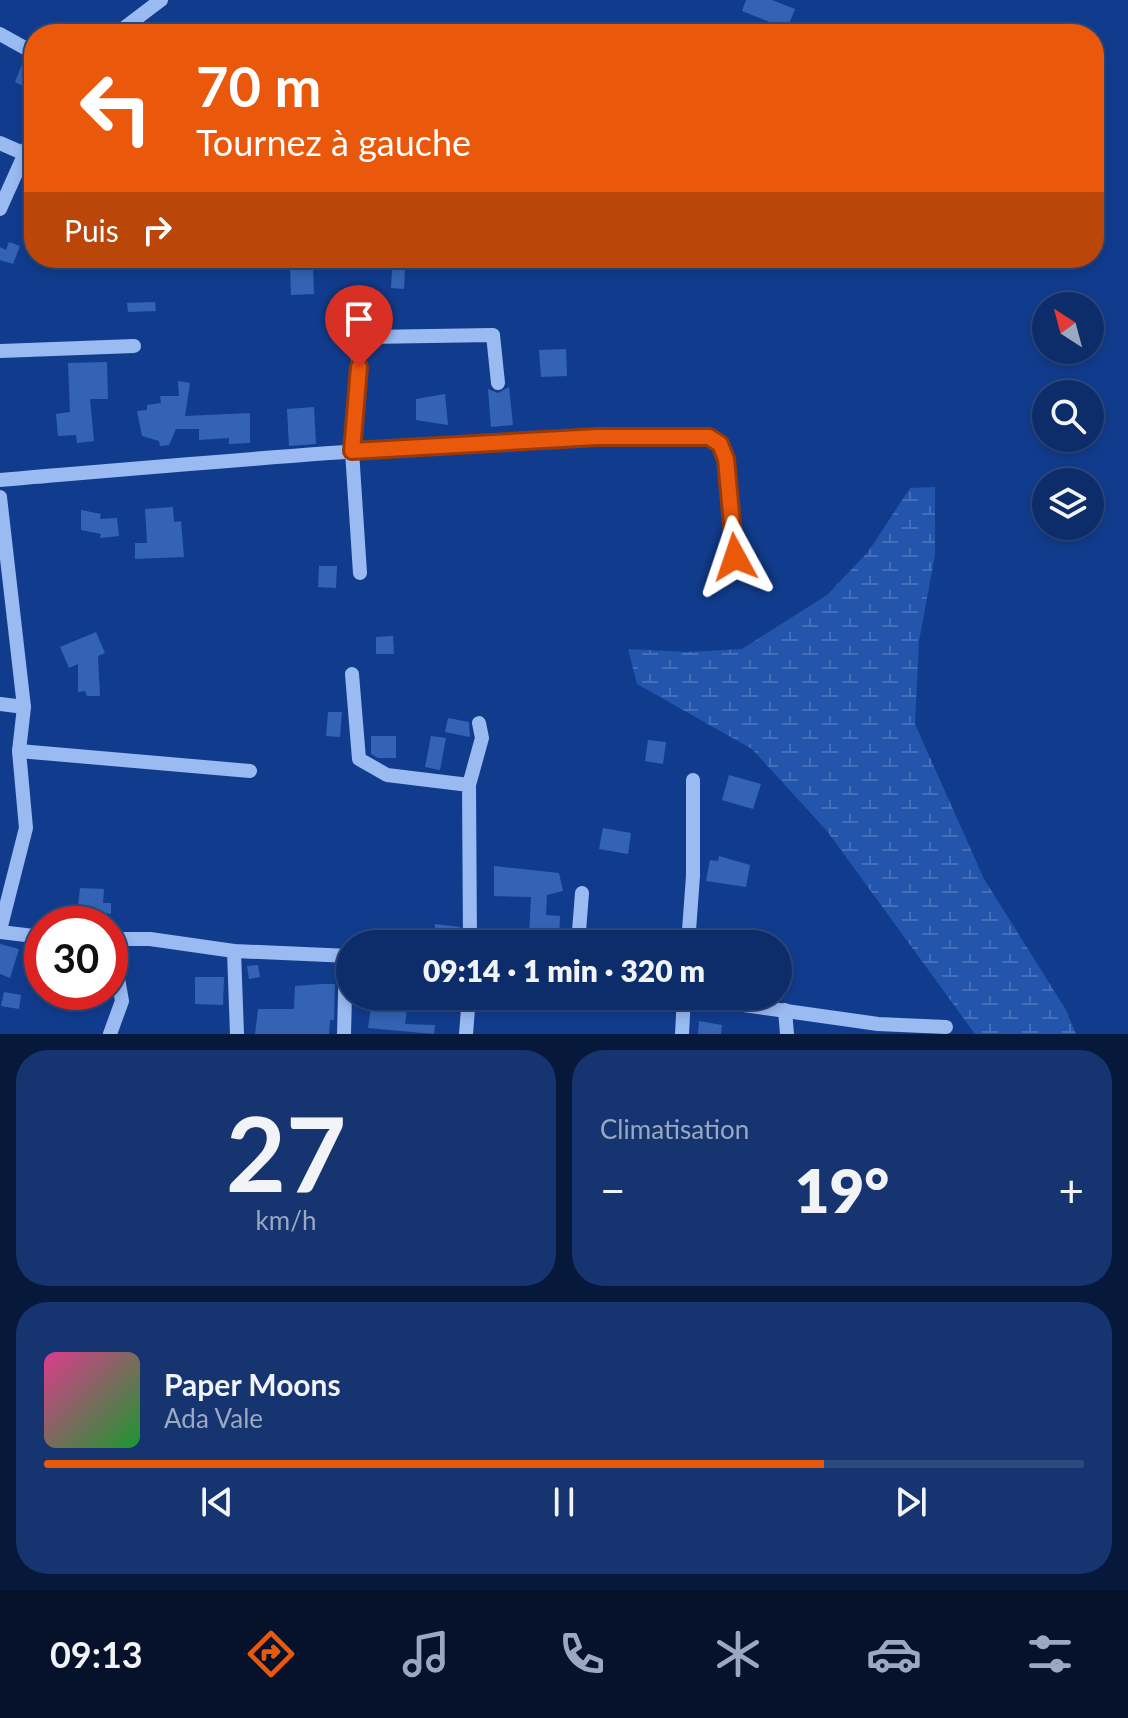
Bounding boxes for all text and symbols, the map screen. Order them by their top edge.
text: 70 m [196,52,321,119]
icon: left [64,56,168,160]
text: Tournez à gauche [196,120,471,164]
icon: right [135,208,179,252]
text: Puis [64,212,119,248]
pin [325,285,393,367]
north arrow [1032,292,1104,364]
map controls [1032,292,1104,540]
icon: arrive [337,297,381,341]
button: search [1032,380,1104,452]
button: layers [1032,468,1104,540]
position arrow [693,515,777,599]
speed limit sign: 30 [24,906,128,1010]
text: 09:14 · 1 min · 320 m [423,952,705,988]
text: 27 [226,1089,346,1214]
text: Climatisation [600,1113,749,1145]
text: 19° [795,1154,889,1226]
text: − [600,1164,626,1216]
text: + [1058,1164,1084,1216]
text: km/h [256,1204,316,1236]
text: Paper Moons [164,1366,341,1402]
text: Ada Vale [164,1402,263,1434]
icon: previous [195,1480,239,1524]
icon: pause [542,1480,586,1524]
icon: next [889,1480,933,1524]
icon: directions [243,1626,299,1682]
icon: music [398,1626,454,1682]
icon: phone [554,1626,610,1682]
icon: climate [710,1626,766,1682]
icon: car [866,1626,922,1682]
icon: filters [1022,1626,1078,1682]
text: 09:13 [50,1632,143,1676]

